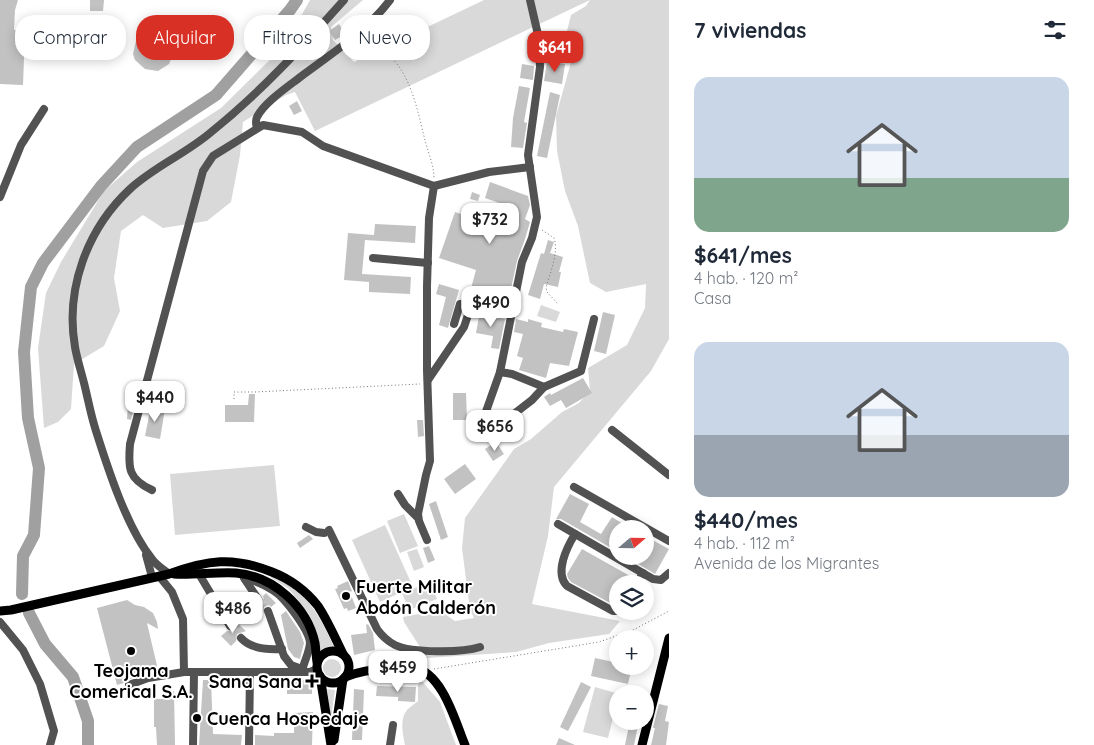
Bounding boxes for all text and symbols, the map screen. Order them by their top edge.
chip: Comprar [15,15,126,60]
chip: Alquilar [136,15,234,60]
chip: Filtros [244,15,330,60]
chip: Nuevo [340,15,430,60]
icon: filters [1041,16,1069,44]
text: 7 viviendas [694,17,806,43]
pin: $641 [525,30,585,73]
text: $641 [538,37,572,57]
icon: home [837,110,927,200]
pin: $732 [460,202,520,245]
text: $732 [472,209,508,229]
text: $641/mes [694,242,792,268]
text: 4 hab. · 120 m² [694,268,798,288]
pin: $490 [461,286,521,328]
text: Casa [694,288,731,308]
text: $490 [472,292,510,312]
icon: home [837,375,927,465]
pin: $440 [125,380,185,423]
text: $440 [136,387,174,407]
pin: $656 [465,410,525,452]
text: $656 [477,416,513,436]
text: $440/mes [694,507,798,533]
north arrow [609,520,654,565]
map controls [609,520,654,730]
text: 4 hab. · 112 m² [694,533,795,553]
text: Avenida de los Migrantes [694,553,879,573]
place label: Fuerte Militar Abdón Calderón [356,575,496,619]
button: layers [609,575,654,620]
marker: Fuerte Militar Abdón Calderón [340,590,352,602]
pin: $486 [203,592,263,634]
text: $486 [215,598,251,618]
button: + [609,630,654,675]
marker: Teojama Comerical S.A. [125,645,137,657]
pin: $459 [368,650,428,693]
text: $459 [379,657,417,677]
place label: Teojama Comerical S.A. [69,659,193,703]
place label: Sana Sana [209,670,302,693]
marker: Sana Sana [306,675,318,687]
button: − [609,685,654,730]
place label: Cuenca Hospedaje [207,707,369,730]
marker: Cuenca Hospedaje [191,712,203,724]

